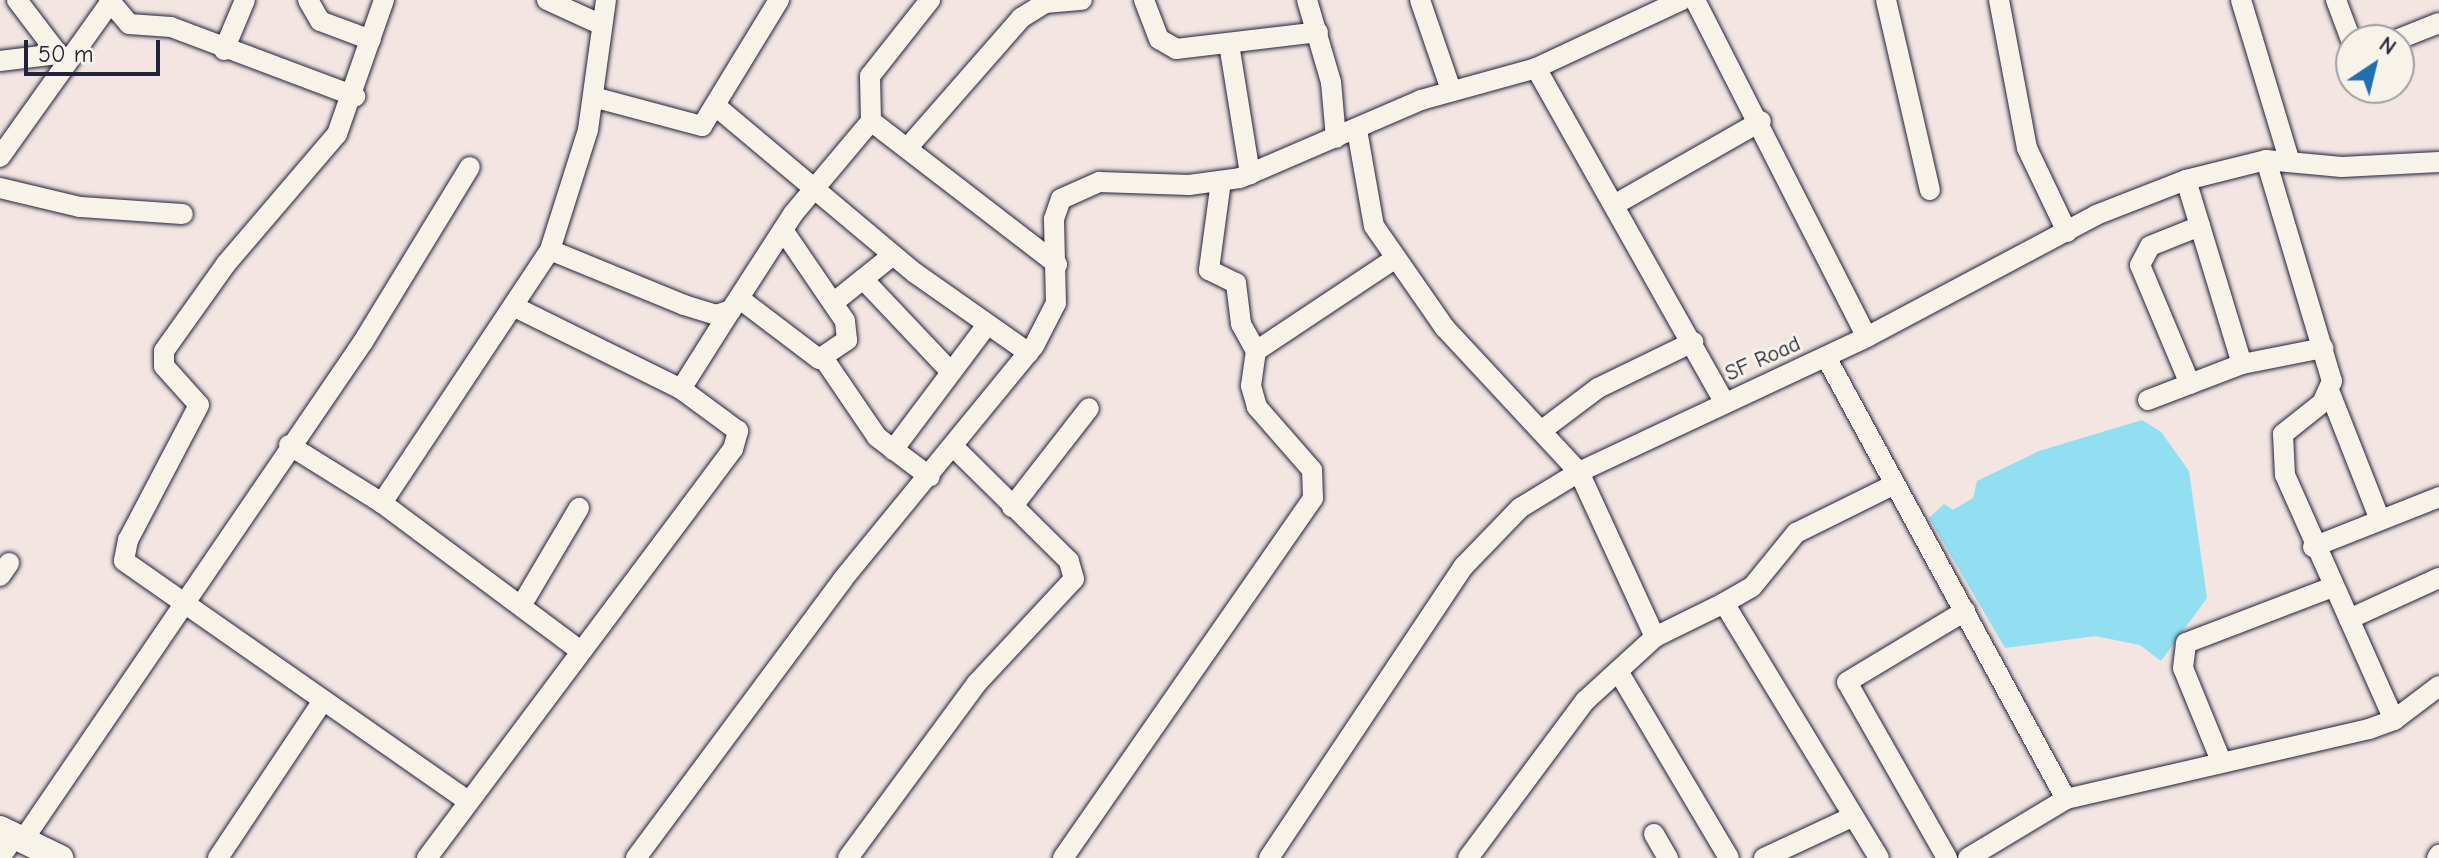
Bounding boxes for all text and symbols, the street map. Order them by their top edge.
scale bar [28,24,164,74]
north arrow [2335,24,2415,104]
text: N [2374,31,2401,61]
text: 50 m [38,40,94,68]
street label: SF Road [1721,331,1805,387]

